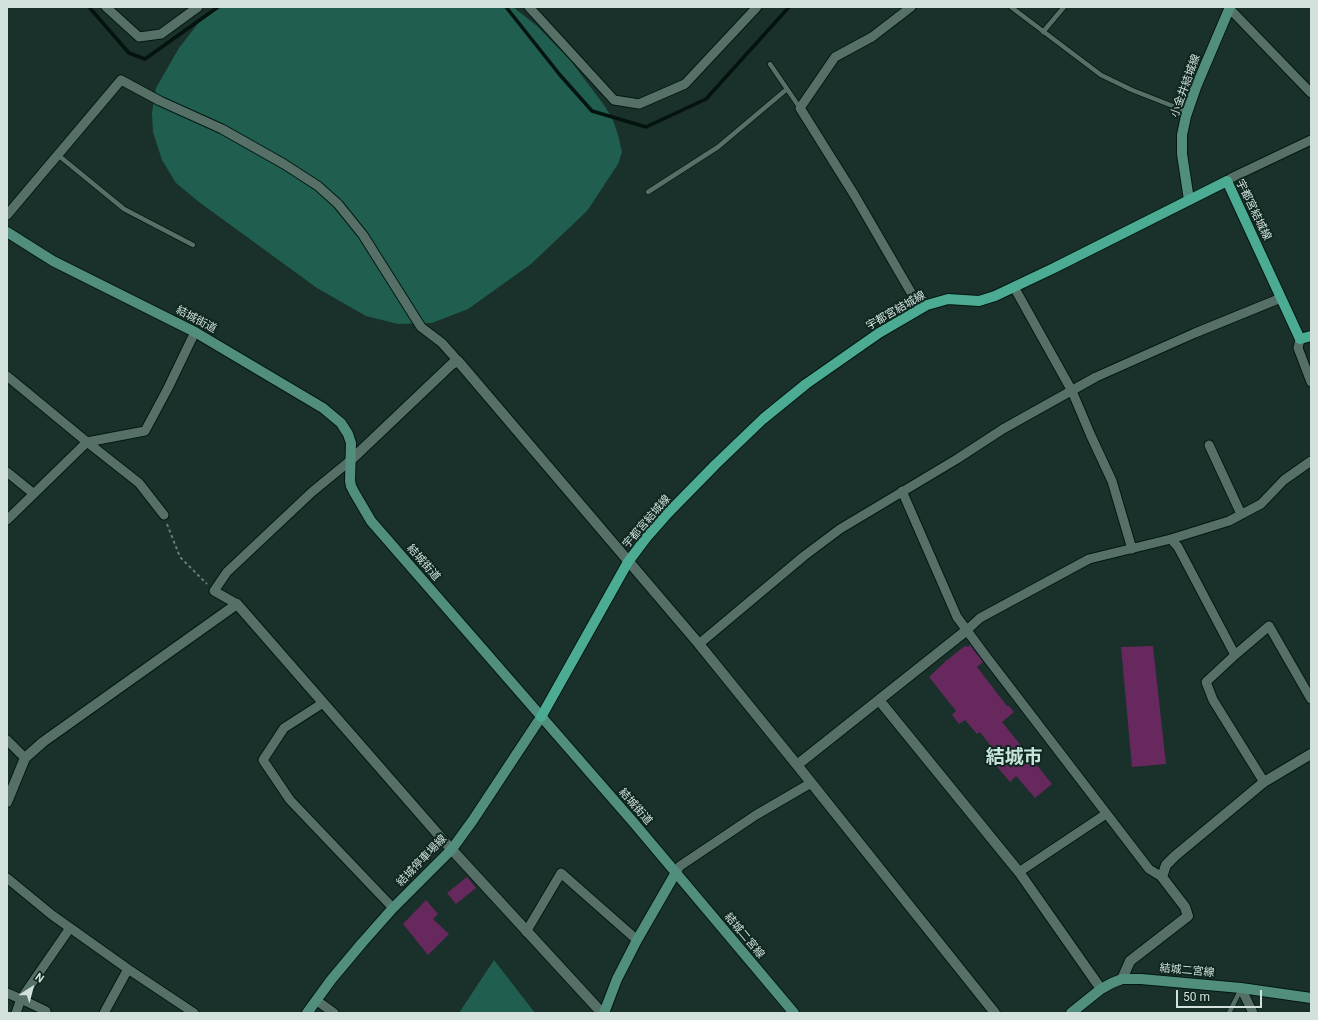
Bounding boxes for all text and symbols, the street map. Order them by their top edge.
street label: 小金井結城線 [1169,53,1203,119]
street label: 宇都宮結城線 [1233,177,1273,243]
street label: 宇都宮結城線 [864,289,928,333]
street label: 結城街道 [173,304,219,336]
street label: 宇都宮結城線 [620,493,674,551]
street label: 結城街道 [404,542,442,584]
district label: 結城市 [986,747,1042,769]
street label: 結城街道 [616,786,654,828]
street label: 結城停車場線 [394,833,450,889]
street label: 結城二宮線 [721,911,767,961]
street label: 結城二宮線 [1159,962,1215,980]
north arrow [12,968,52,1008]
text: N [32,970,46,985]
scale bar [1178,982,1264,1008]
text: 50 m [1183,990,1210,1004]

